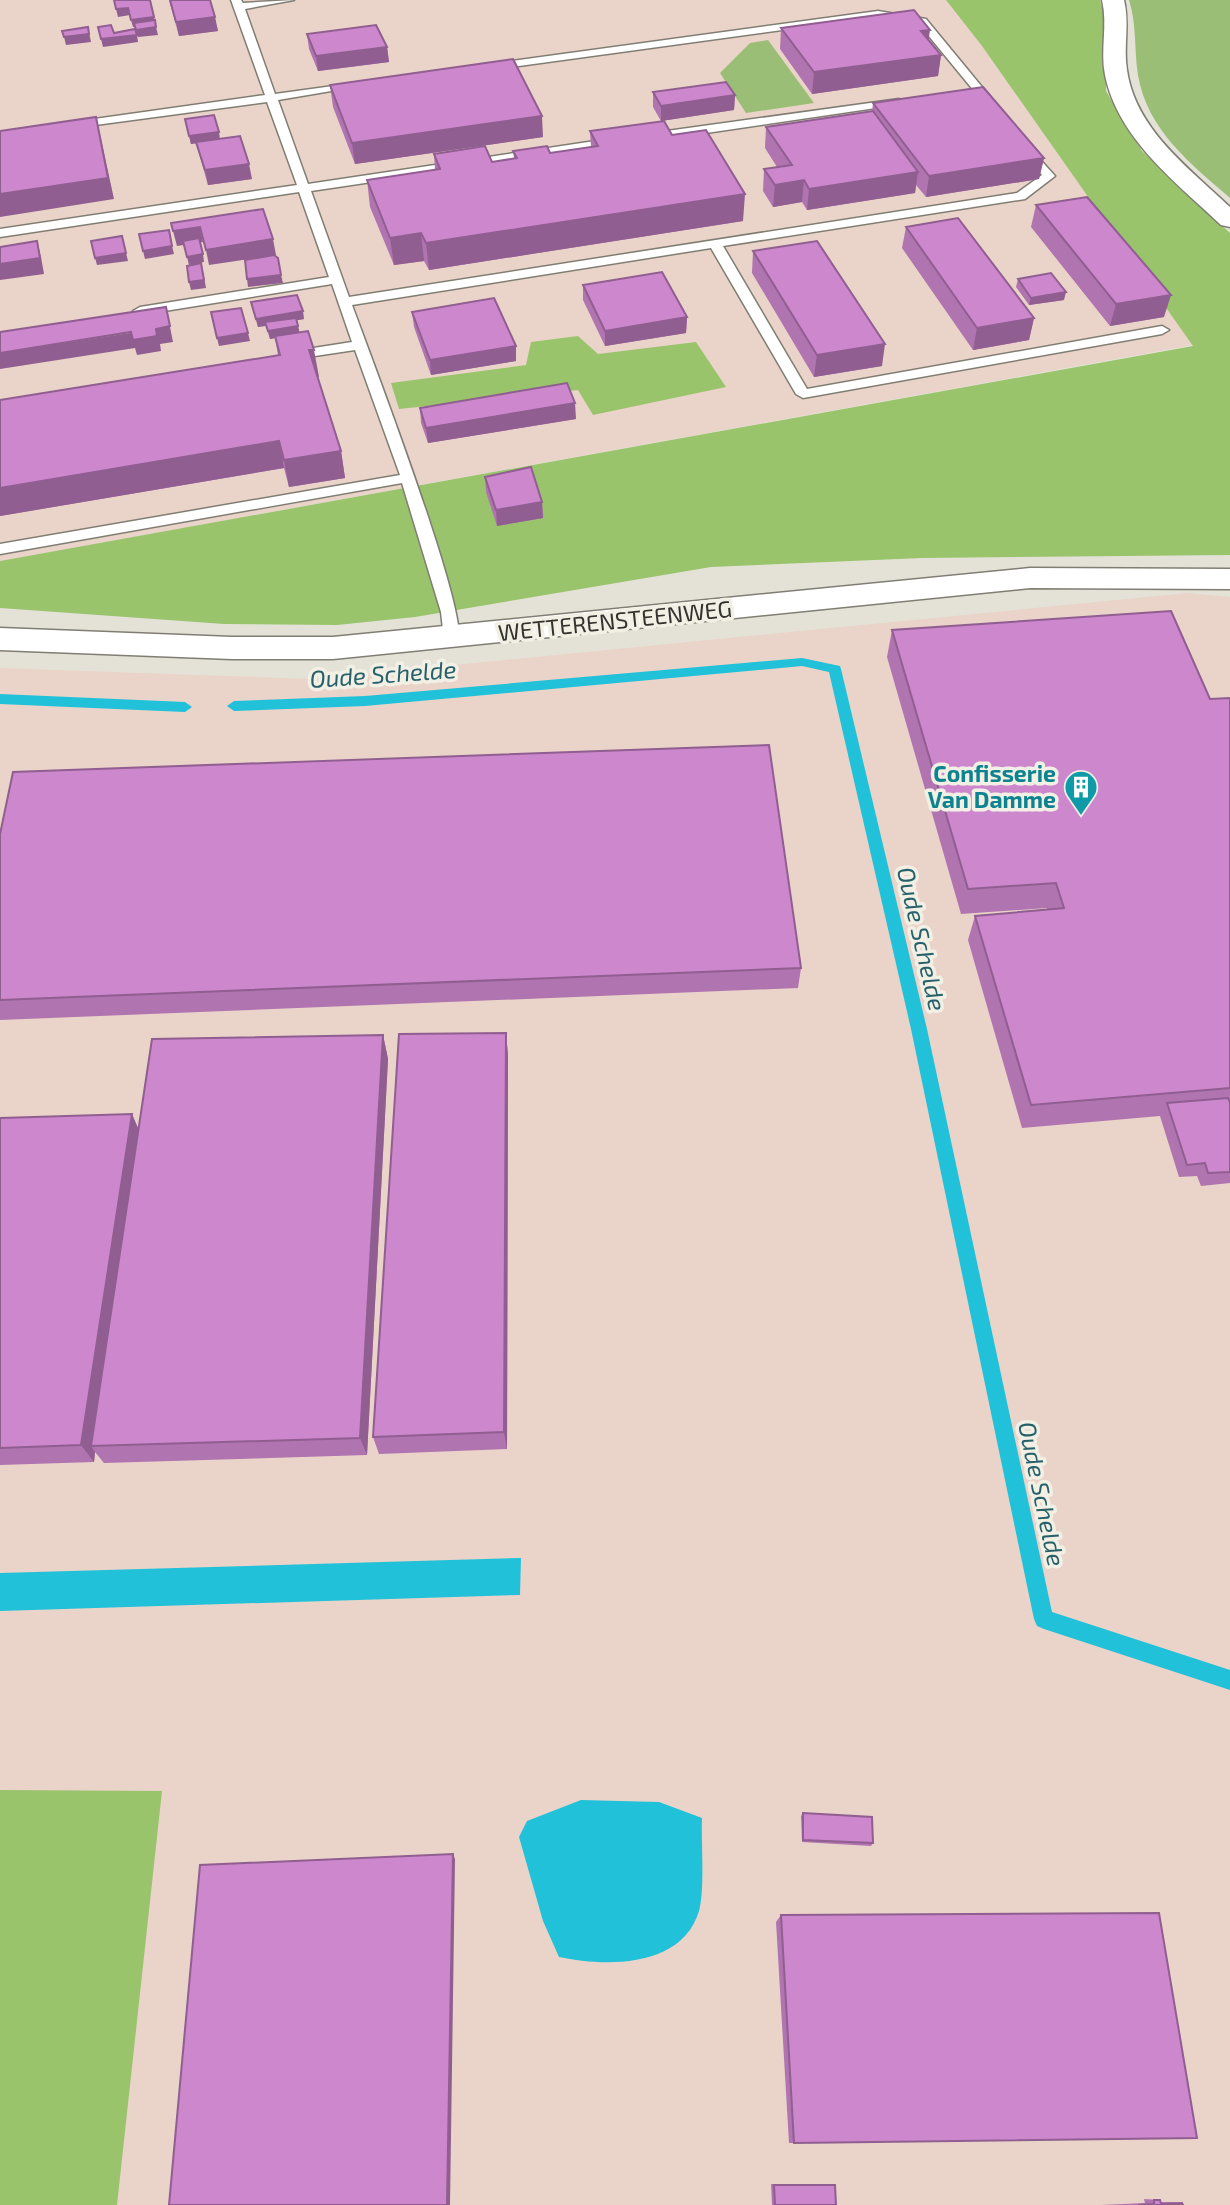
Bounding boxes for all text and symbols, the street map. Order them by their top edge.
street label: WETTERENSTEENWEG [497,594,733,646]
water label: Oude Schelde [309,654,457,693]
place label: Confisserie Van Damme [928,759,1056,813]
building icon: Confisserie Van Damme [1062,768,1100,817]
water label: Oude Schelde [892,864,953,1014]
water label: Oude Schelde [1013,1419,1072,1569]

